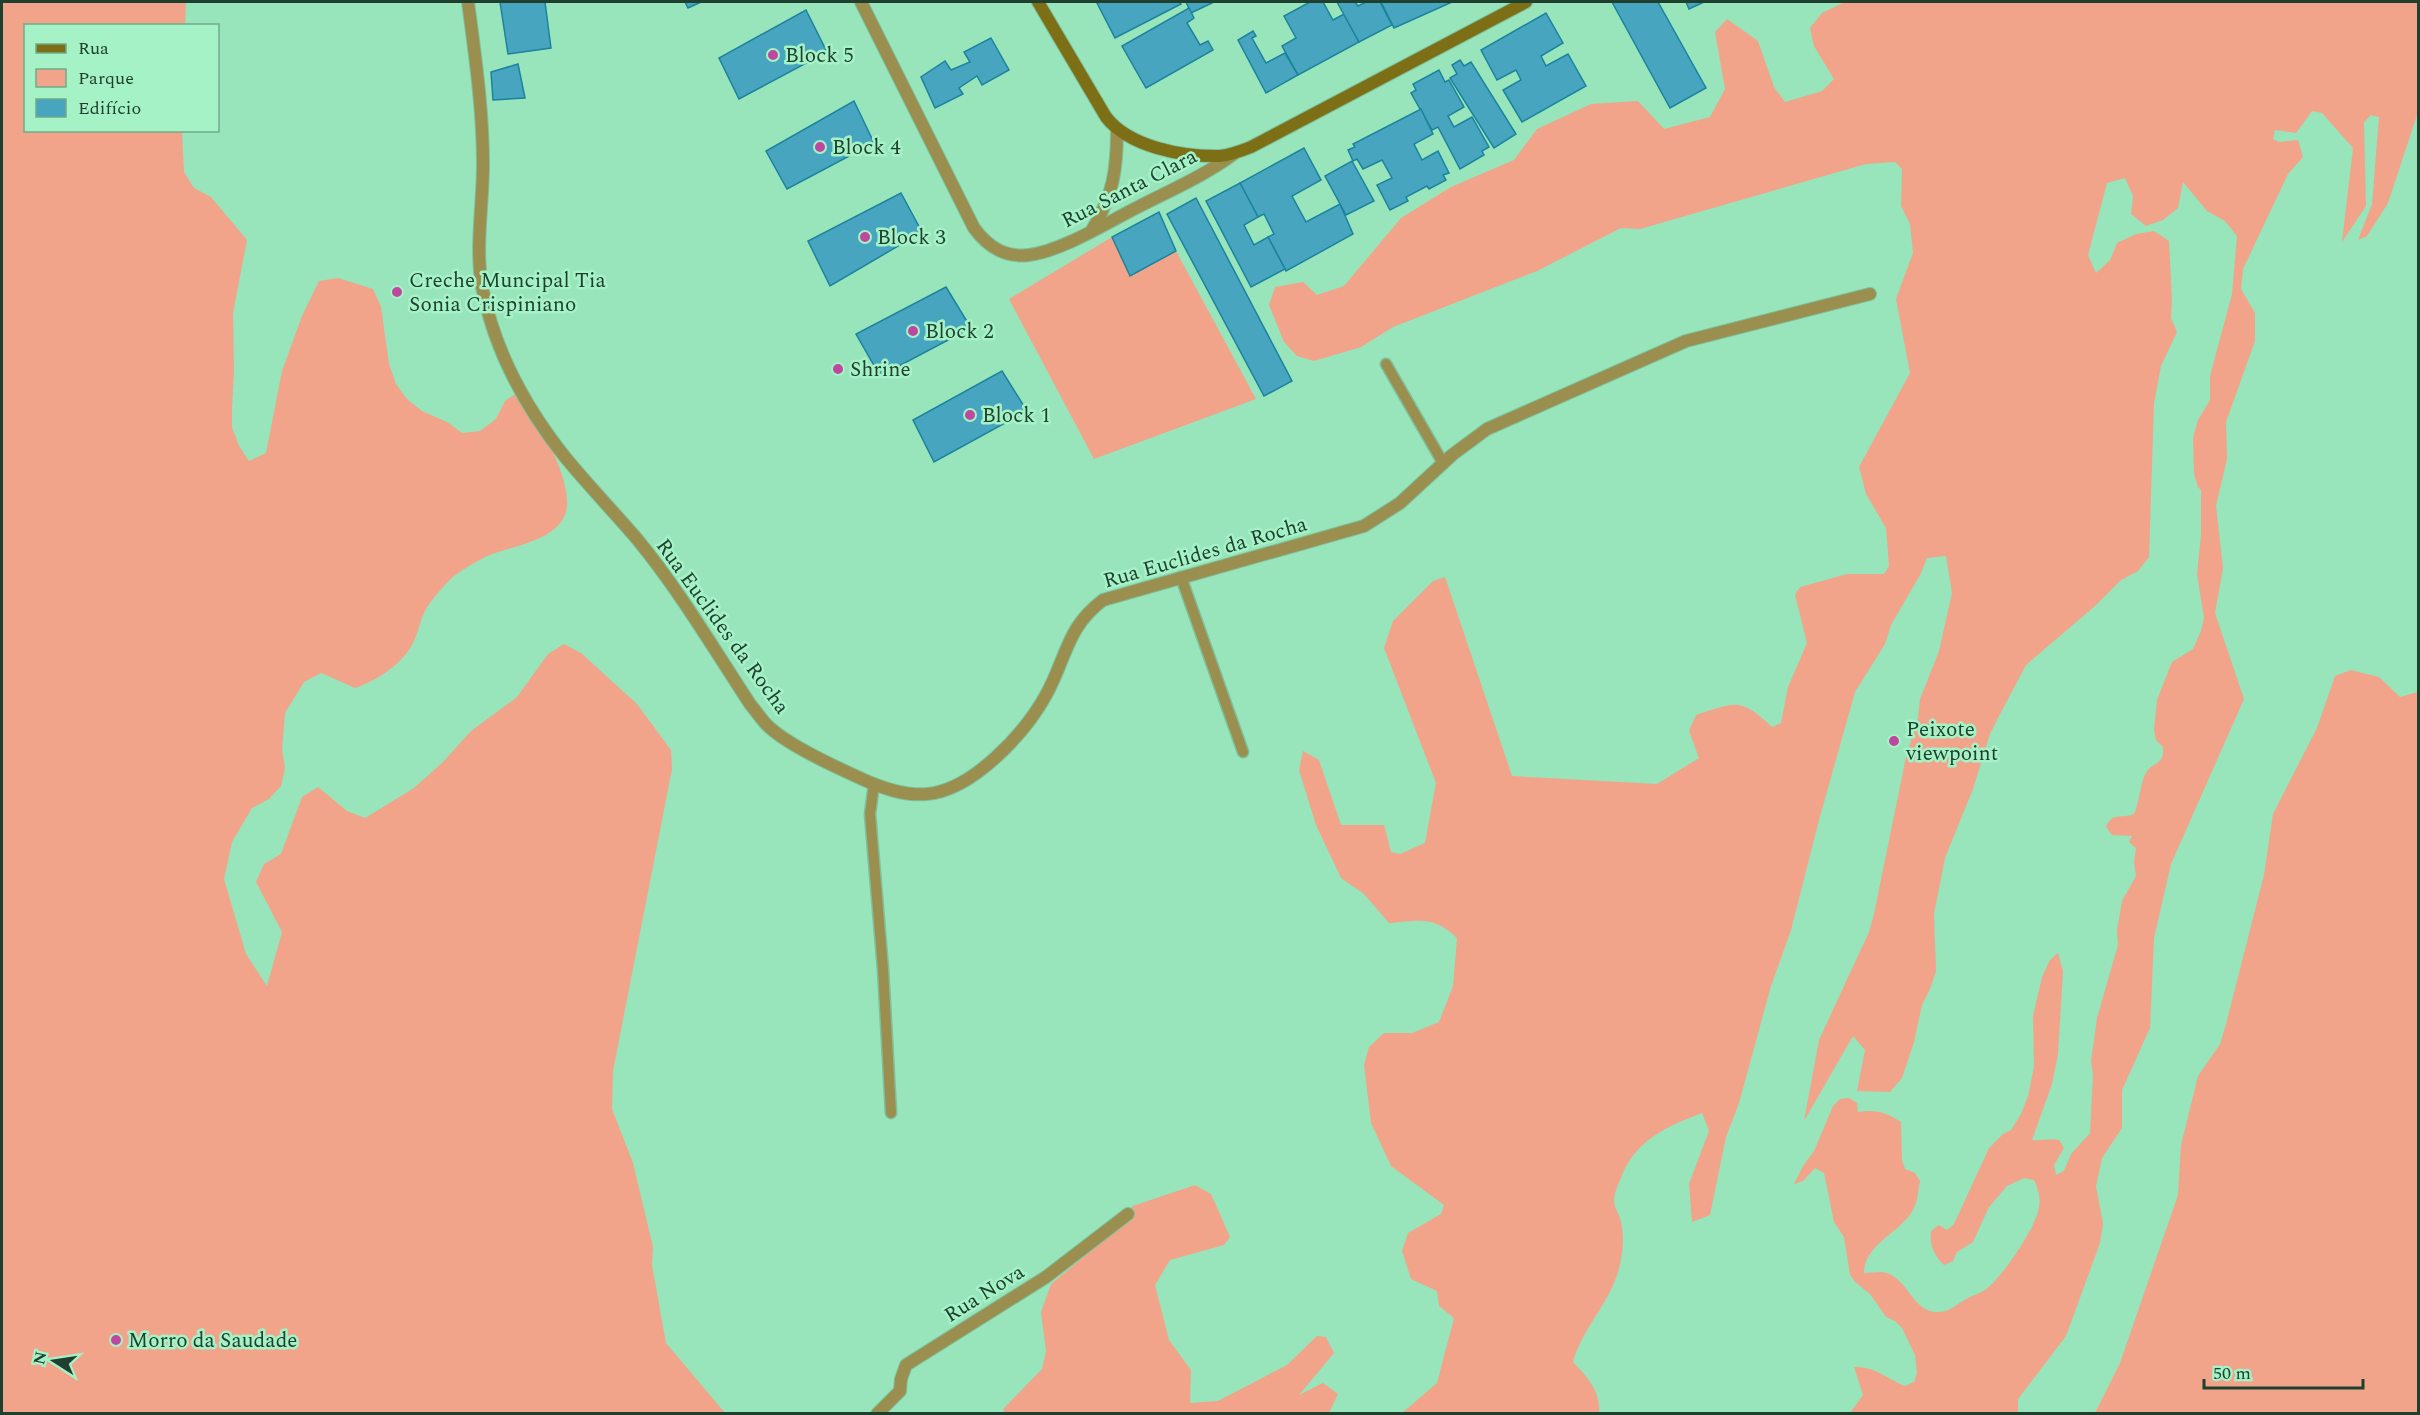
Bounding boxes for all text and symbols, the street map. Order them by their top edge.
legend [24,24,219,132]
text: Rua [78,35,109,62]
place label: Block 5 [785,40,854,72]
marker: Block 5 [766,48,780,62]
text: Parque [78,65,134,92]
text: Edifício [78,95,141,122]
place label: Block 4 [832,132,901,164]
marker: Block 4 [813,140,827,154]
street label: Rua Santa Clara [1056,141,1204,237]
place label: Block 3 [877,222,946,254]
marker: Block 3 [858,230,872,244]
place label: Creche Muncipal Tia Sonia Crispiniano [409,265,607,321]
marker: Creche Muncipal Tia Sonia Crispiniano [390,285,404,299]
place label: Block 2 [925,316,994,348]
marker: Block 2 [906,324,920,338]
place label: Shrine [850,354,911,386]
marker: Shrine [831,362,845,376]
place label: Block 1 [982,400,1051,432]
marker: Block 1 [963,408,977,422]
street label: Rua Euclides da Rocha [1100,508,1312,597]
street label: Rua Euclides da Rocha [647,532,797,722]
place label: Peixote viewpoint [1905,714,1998,770]
marker: Peixote viewpoint [1887,734,1901,748]
street label: Rua Nova [938,1256,1032,1331]
place label: Morro da Saudade [128,1325,298,1357]
north arrow [24,1331,84,1391]
marker: Morro da Saudade [109,1333,123,1347]
text: N [27,1349,53,1367]
scale bar [2204,1352,2363,1390]
text: 50 m [2213,1360,2251,1387]

